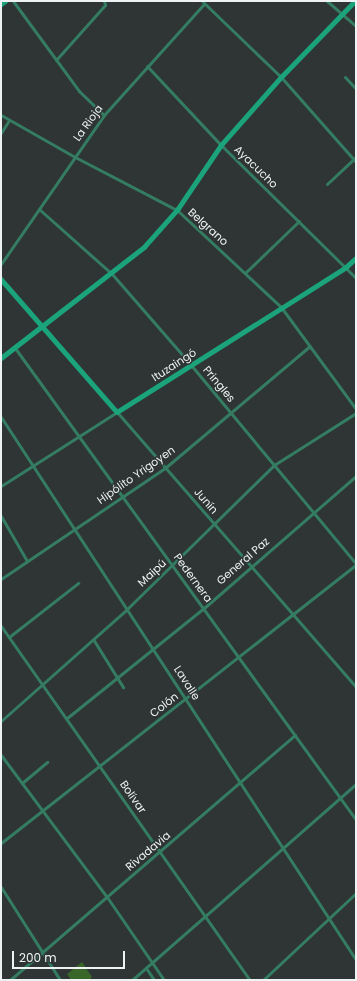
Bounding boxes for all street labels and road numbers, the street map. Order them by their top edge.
street label: La Rioja [70,102,106,144]
street label: Ayacucho [231,143,281,191]
street label: Belgrano [185,206,231,248]
street label: Ituzaingó [149,346,199,384]
street label: Pringles [200,363,238,405]
street label: Hipólito Yrigoyen [95,443,177,507]
street label: Junín [191,485,221,517]
street label: General Paz [214,535,272,587]
street label: Pedernera [171,551,215,605]
street label: Maipú [135,557,169,589]
street label: Lavalle [171,663,203,703]
street label: Colón [147,690,181,720]
street label: Bolívar [117,778,149,816]
street label: Rivadavia [123,829,173,873]

